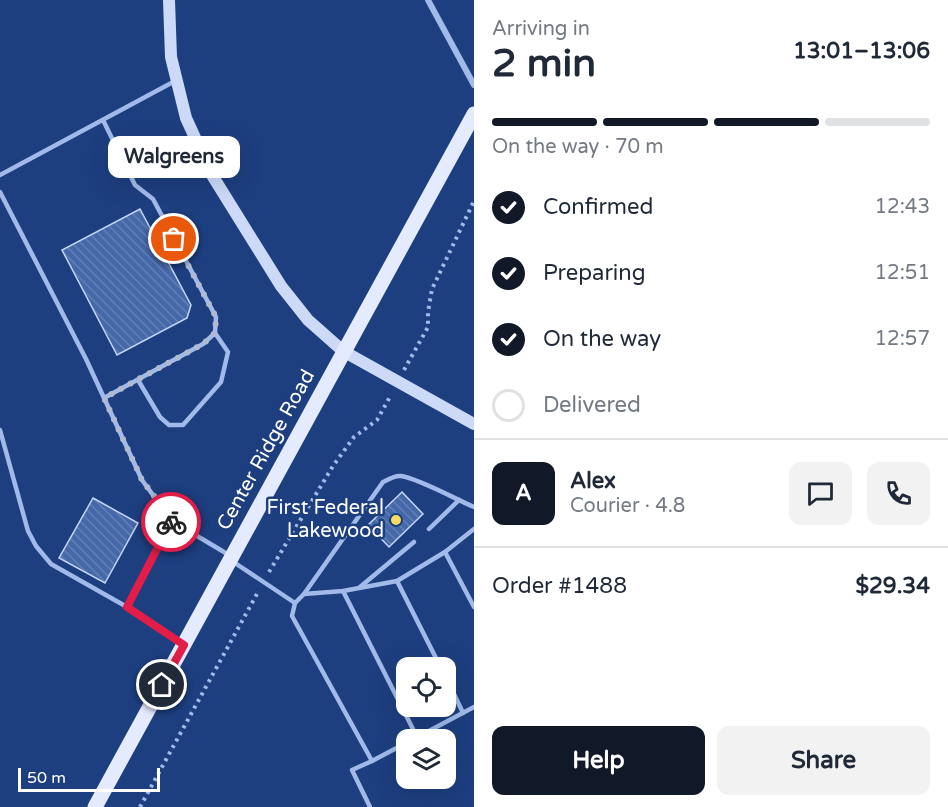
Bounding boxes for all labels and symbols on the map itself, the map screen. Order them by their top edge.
callout: Walgreens [108,137,240,179]
pin [148,213,199,264]
street label: Center Ridge Road [212,366,320,534]
courier [141,492,201,552]
place label: First Federal Lakewood [267,496,384,543]
marker: First Federal Lakewood [389,513,403,527]
pin [136,659,187,710]
scale bar [18,765,160,792]

